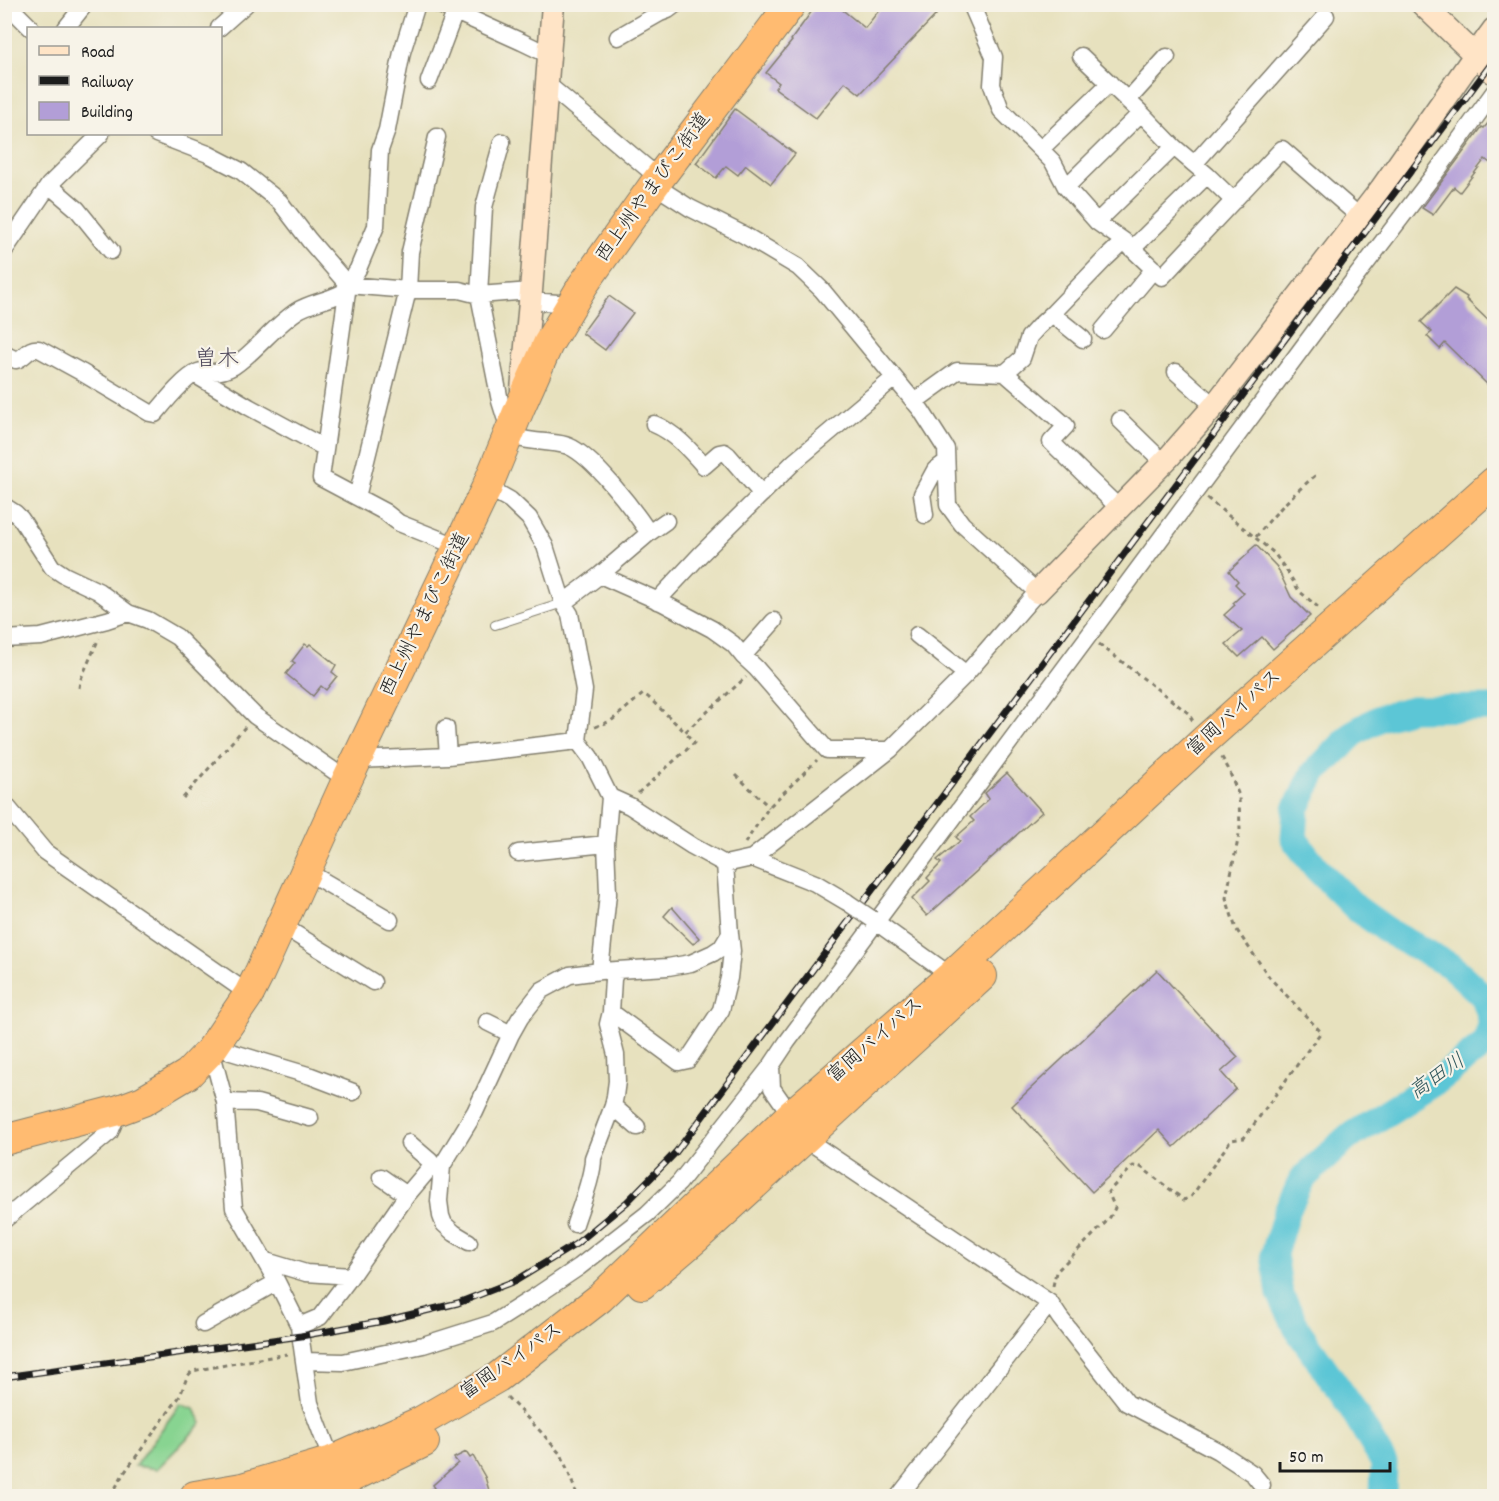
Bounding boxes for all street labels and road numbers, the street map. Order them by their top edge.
street label: 西上州やまびこ街道 [590,107,718,269]
street label: 西上州やまびこ街道 [374,528,478,702]
street label: 富岡バイパス [1181,664,1289,764]
street label: 富岡バイパス [822,991,930,1091]
street label: 富岡バイパス [455,1316,569,1408]

